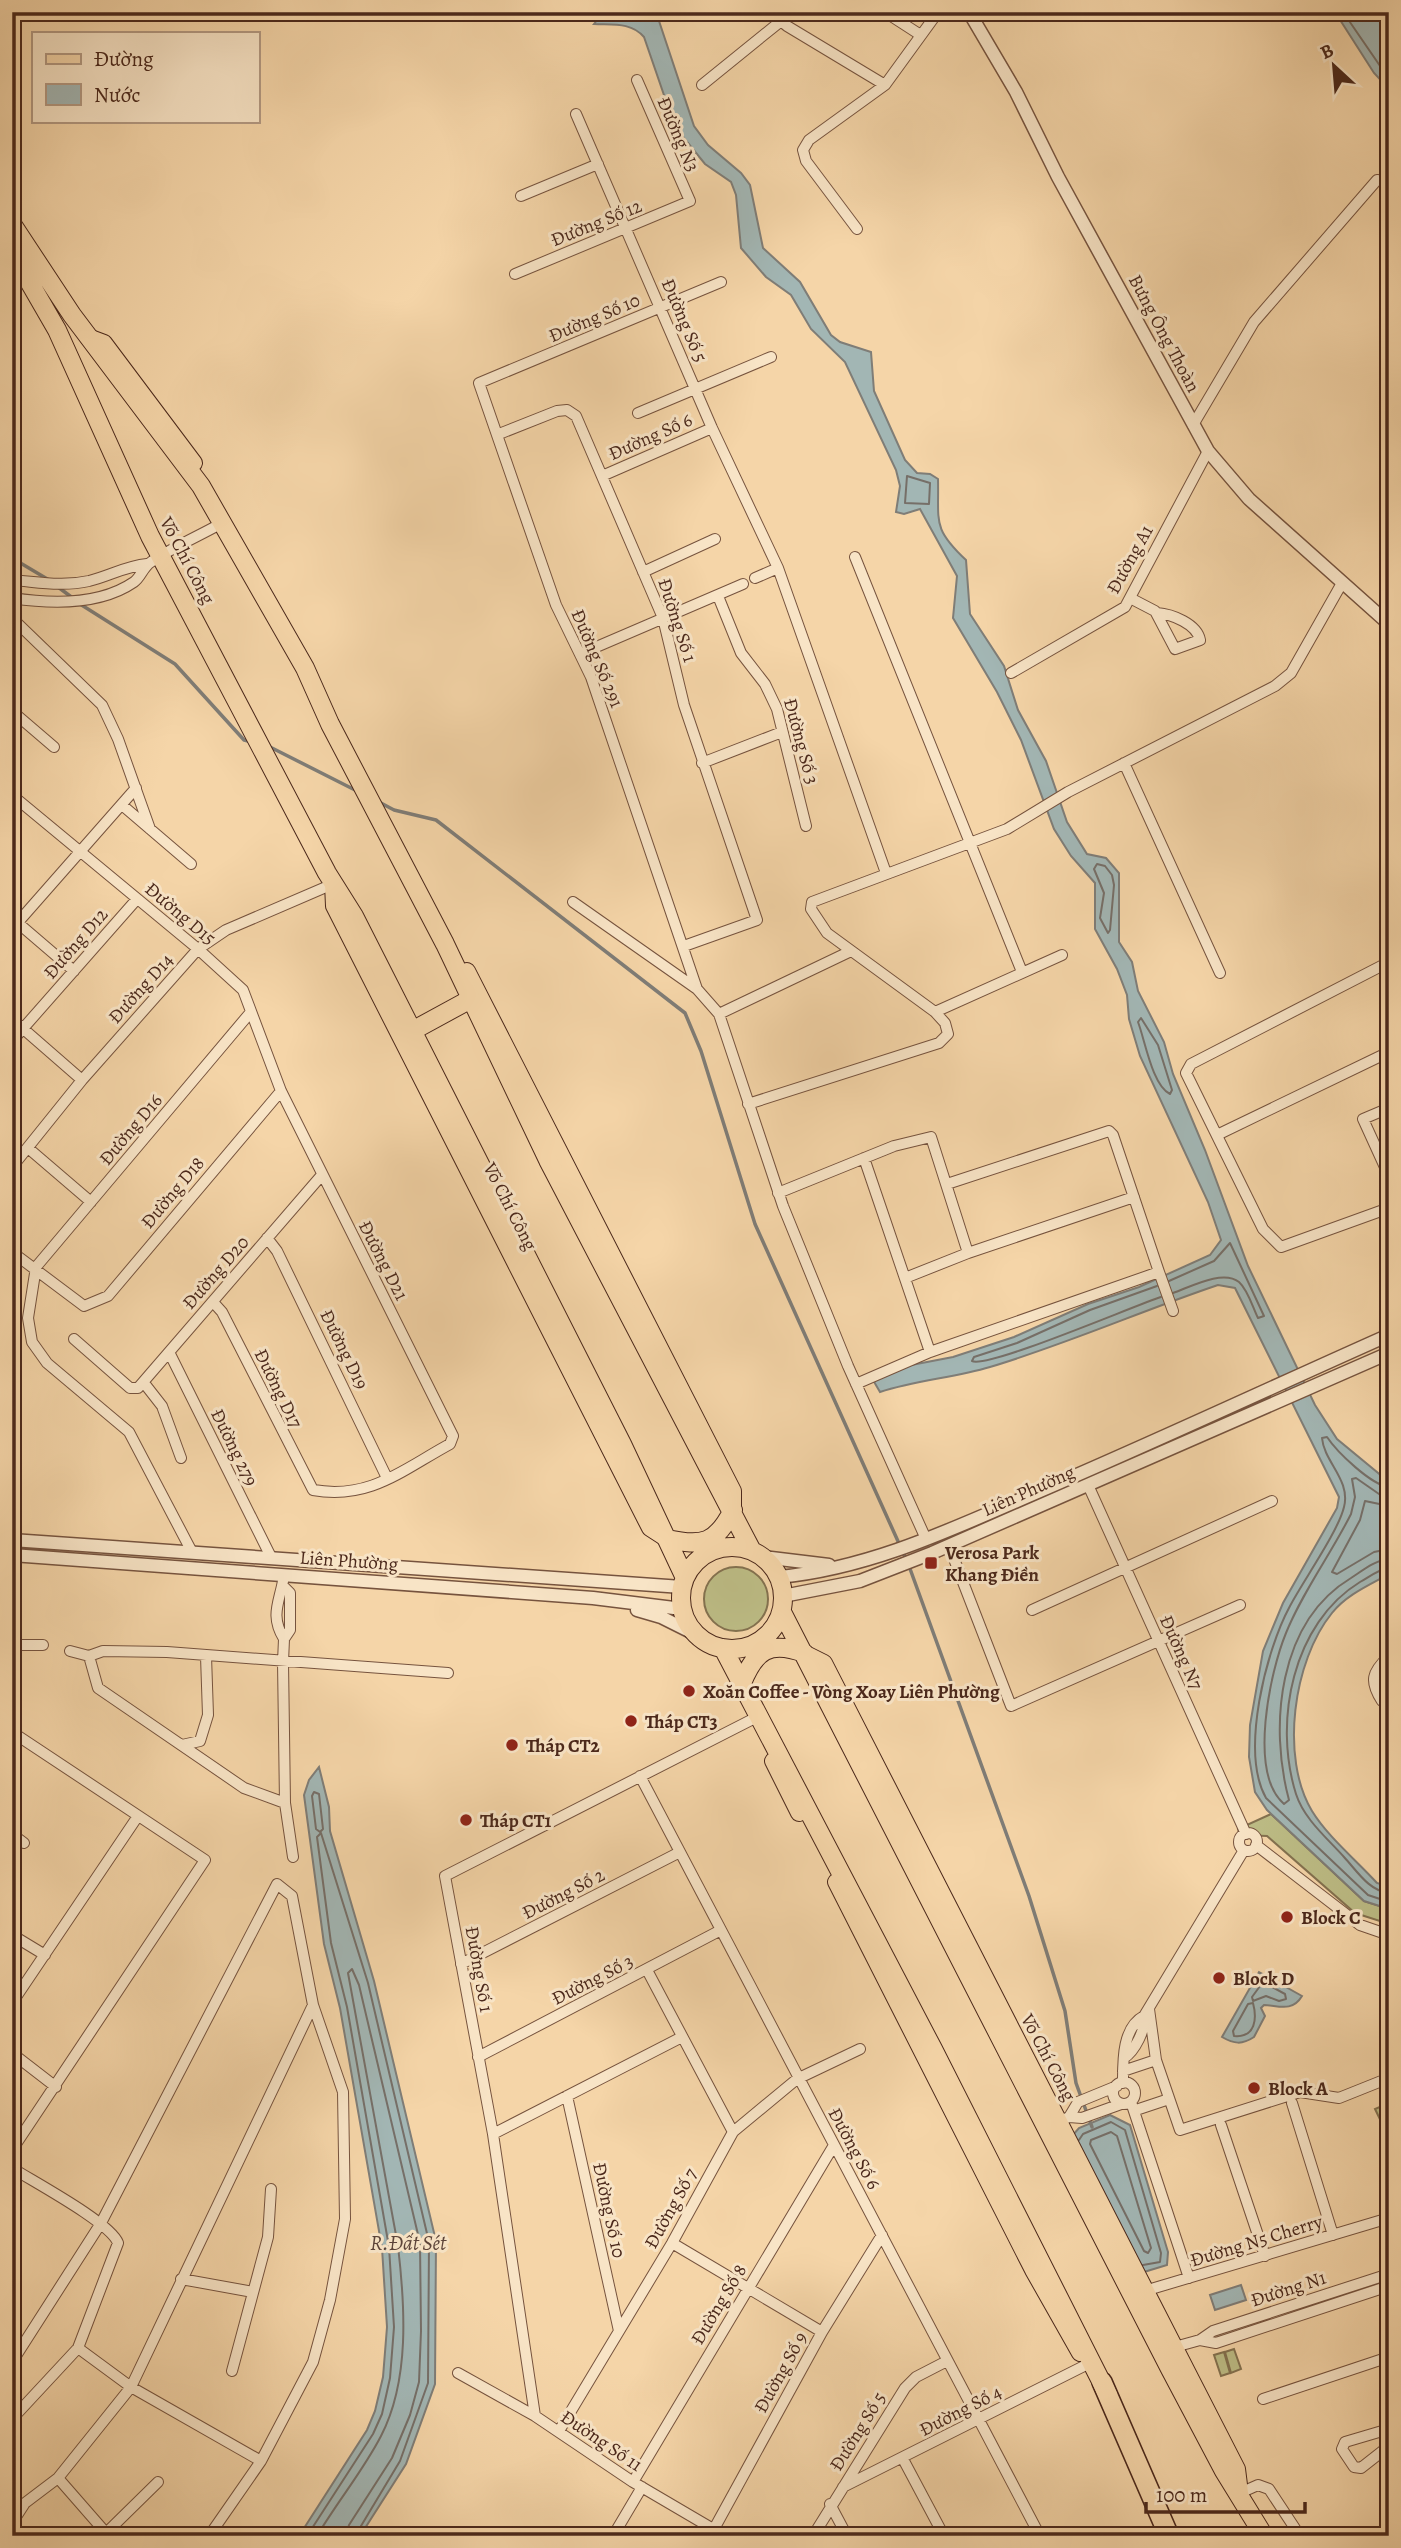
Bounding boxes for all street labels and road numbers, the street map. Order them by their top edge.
street label: Đường N3 [651,93,706,176]
street label: Đường Số 12 [547,193,646,253]
street label: Bưng Ông Thoàn [1122,270,1206,397]
street label: Đường Số 5 [655,275,713,366]
street label: Đường Số 10 [545,287,644,349]
street label: Đường Số 6 [604,407,697,467]
street label: Võ Chí Công [153,511,221,609]
street label: Đường A1 [1100,520,1160,599]
street label: Đường Số 1 [651,575,703,666]
street label: Đường Số 291 [565,605,630,712]
street label: Đường Số 3 [777,695,825,787]
street label: Đường D15 [139,876,221,951]
street label: Đường D12 [38,903,114,985]
street label: Đường D14 [102,948,179,1029]
street label: Đường D16 [93,1088,169,1171]
street label: Đường D18 [135,1151,211,1234]
street label: Võ Chí Công [476,1157,544,1255]
street label: Đường D21 [352,1216,415,1305]
street label: Đường D20 [176,1230,255,1315]
street label: Đường D19 [314,1305,375,1394]
street label: Đường D17 [248,1344,309,1433]
street label: Đường 279 [204,1404,264,1491]
street label: Liên Phường [978,1459,1079,1523]
street label: Liên Phường [299,1545,399,1577]
street label: Đường N7 [1153,1611,1209,1694]
street label: Đường Số 2 [518,1862,609,1926]
street label: Đường Số 1 [459,1924,499,2015]
street label: Đường Số 3 [547,1948,638,2012]
street label: Võ Chí Công [1014,2008,1082,2106]
street label: Đường Số 6 [822,2103,887,2194]
street label: Đường Số 10 [586,2160,632,2260]
street label: Đường Số 7 [638,2163,704,2253]
street label: Đường N5 Cherry [1187,2208,1326,2273]
street label: Đường Số 8 [685,2259,753,2350]
street label: Đường N1 [1247,2264,1330,2313]
street label: Đường Số 9 [748,2327,814,2418]
street label: Đường Số 4 [915,2379,1006,2443]
street label: Đường Số 5 [823,2387,892,2476]
street label: Đường Số 11 [555,2404,648,2478]

